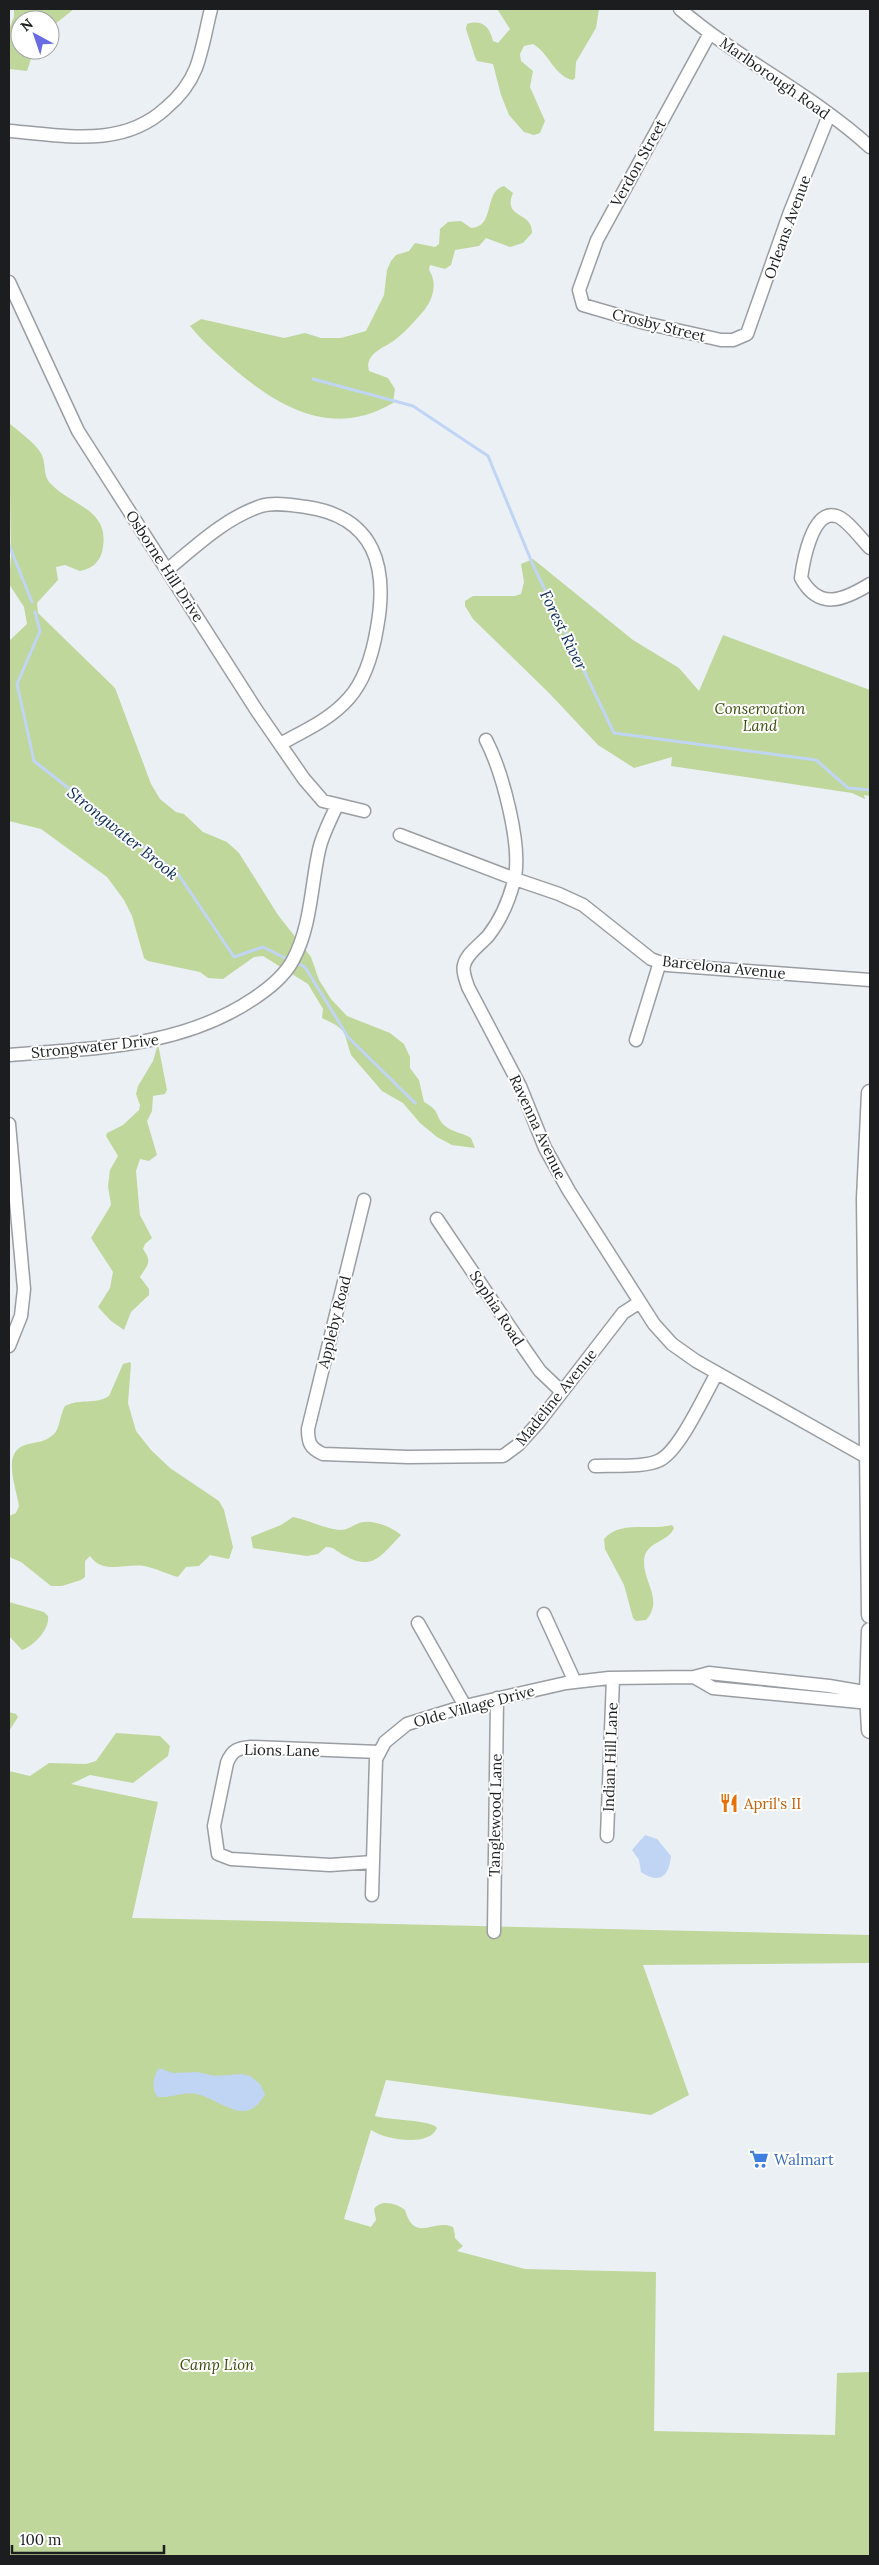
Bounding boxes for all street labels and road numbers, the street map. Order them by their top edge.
street label: Marlborough Road [716,33,834,123]
street label: Verdon Street [606,116,670,211]
street label: Orleans Avenue [759,172,815,282]
street label: Crosby Street [610,304,708,346]
street label: Osborne Hill Drive [122,507,208,625]
street label: Barcelona Avenue [661,951,787,983]
street label: Strongwater Drive [30,1030,160,1062]
street label: Ravenna Avenue [505,1072,571,1182]
street label: Sophia Road [466,1267,528,1349]
street label: Appleby Road [313,1274,355,1371]
street label: Madeline Avenue [511,1345,601,1449]
street label: Olde Village Drive [411,1681,537,1731]
street label: Indian Hill Lane [599,1702,621,1812]
street label: Lions Lane [244,1740,320,1760]
street label: Tanglewood Lane [484,1753,506,1877]

